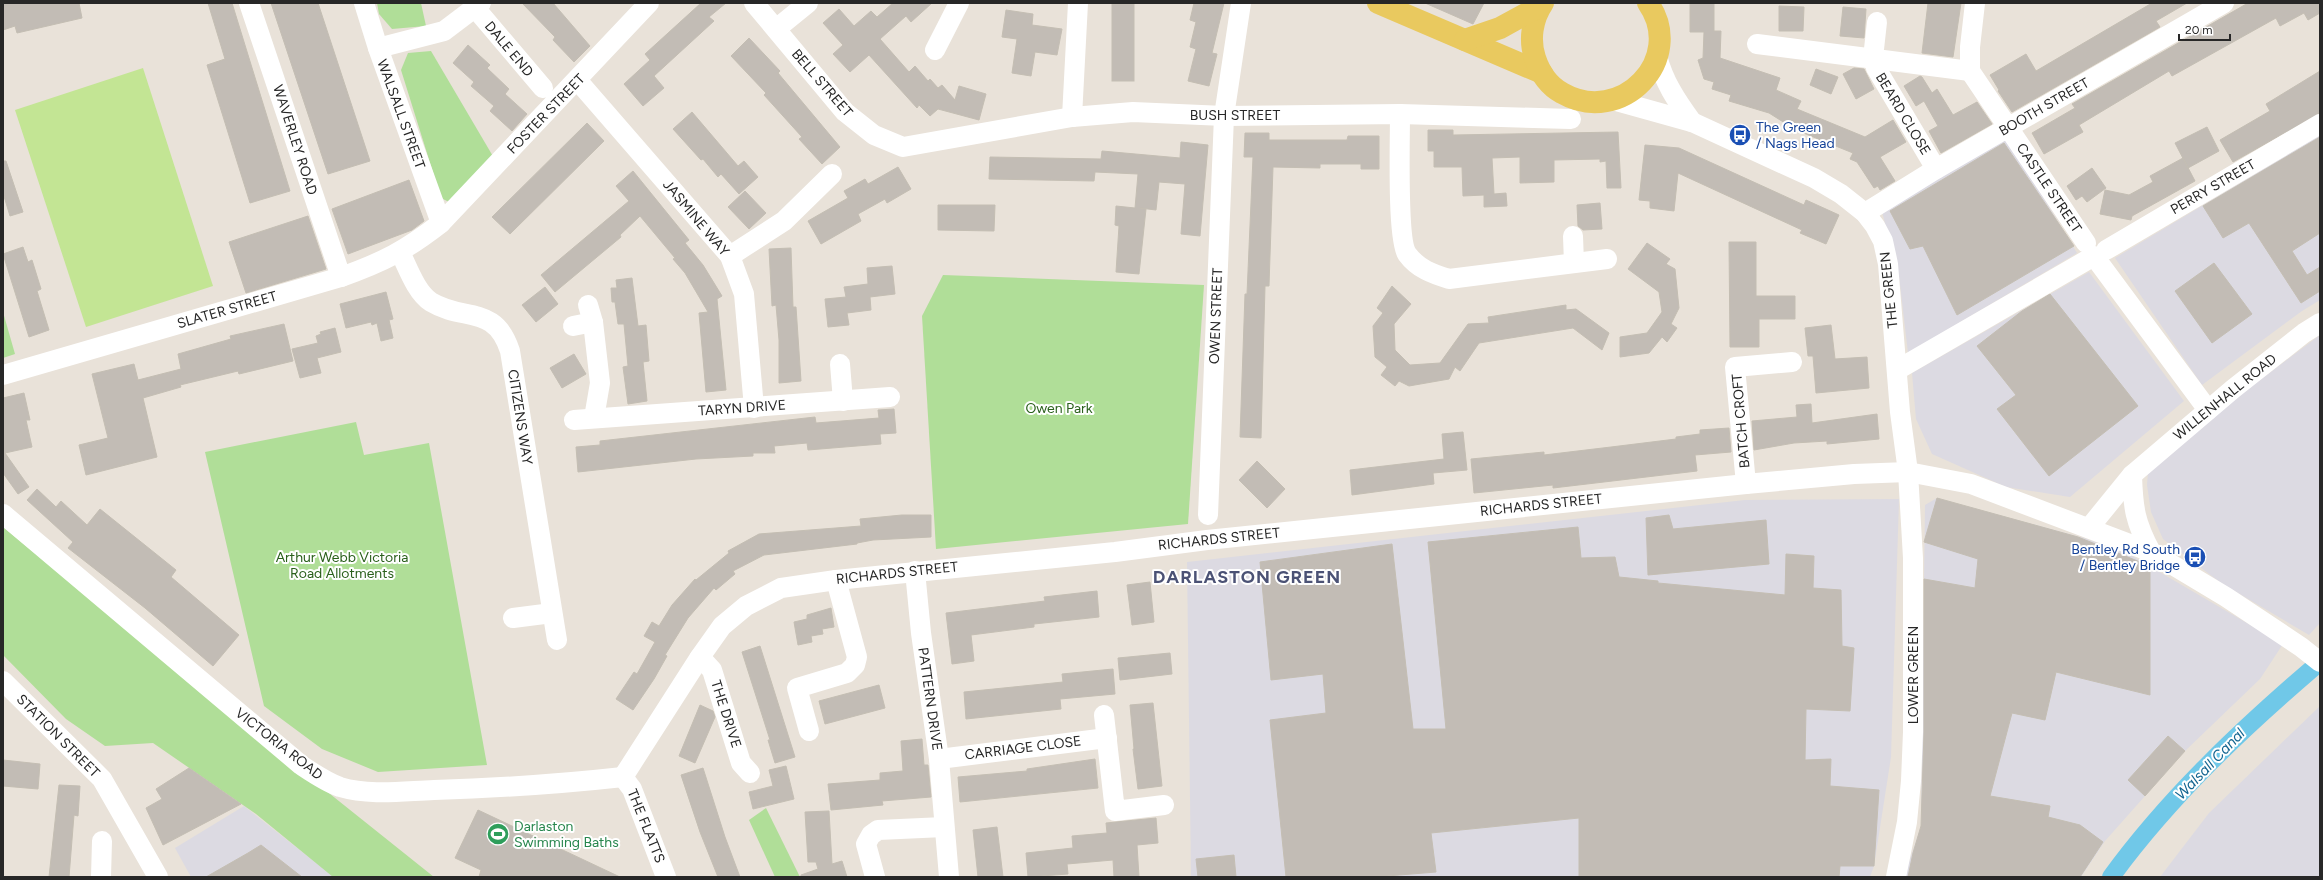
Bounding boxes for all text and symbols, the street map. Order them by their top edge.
scale bar [2179,16,2230,42]
street label: DALE END [481,18,537,80]
text: 20 m [2185,23,2213,37]
street label: BELL STREET [788,46,856,121]
street label: WALSALL STREET [373,57,429,171]
street label: FOSTER STREET [504,70,589,158]
street label: BEARD CLOSE [1872,70,1934,158]
street label: BOOTH STREET [1996,74,2092,140]
street label: WAVERLEY ROAD [269,83,321,197]
street label: BUSH STREET [1190,107,1280,124]
place label: The Green / Nags Head [1756,119,1835,152]
bus stop icon: The Green / Nags Head [1727,122,1753,148]
street label: CASTLE STREET [2013,140,2085,236]
street label: PERRY STREET [2168,156,2259,218]
street label: JASMINE WAY [659,176,733,260]
street label: THE GREEN [1877,251,1901,329]
street label: OWEN STREET [1206,267,1226,364]
street label: SLATER STREET [175,288,279,332]
street label: WILLENHALL ROAD [2170,350,2280,444]
street label: CITIZENS WAY [504,368,536,466]
street label: BATCH CROFT [1728,373,1754,469]
street label: TARYN DRIVE [698,396,786,420]
park label: Owen Park [1025,400,1093,417]
street label: RICHARDS STREET [1479,490,1603,520]
street label: RICHARDS STREET [1157,524,1281,554]
place label: Bentley Rd South / Bentley Bridge [2071,541,2180,574]
bus stop icon: Bentley Rd South / Bentley Bridge [2182,544,2208,570]
park label: Arthur Webb Victoria Road Allotments [276,549,408,582]
street label: RICHARDS STREET [835,558,959,588]
district label: DARLASTON GREEN [1153,566,1341,588]
street label: LOWER GREEN [1905,626,1922,724]
street label: PATTERN DRIVE [914,646,946,752]
street label: THE DRIVE [707,678,745,750]
street label: STATION STREET [13,691,103,781]
street label: VICTORIA ROAD [232,705,326,783]
water label: Walsall Canal [2171,724,2249,803]
street label: CARRIAGE CLOSE [964,732,1082,764]
street label: THE FLATTS [623,787,669,865]
place label: Darlaston Swimming Baths [514,818,619,851]
sports icon: Darlaston Swimming Baths [485,821,511,847]

